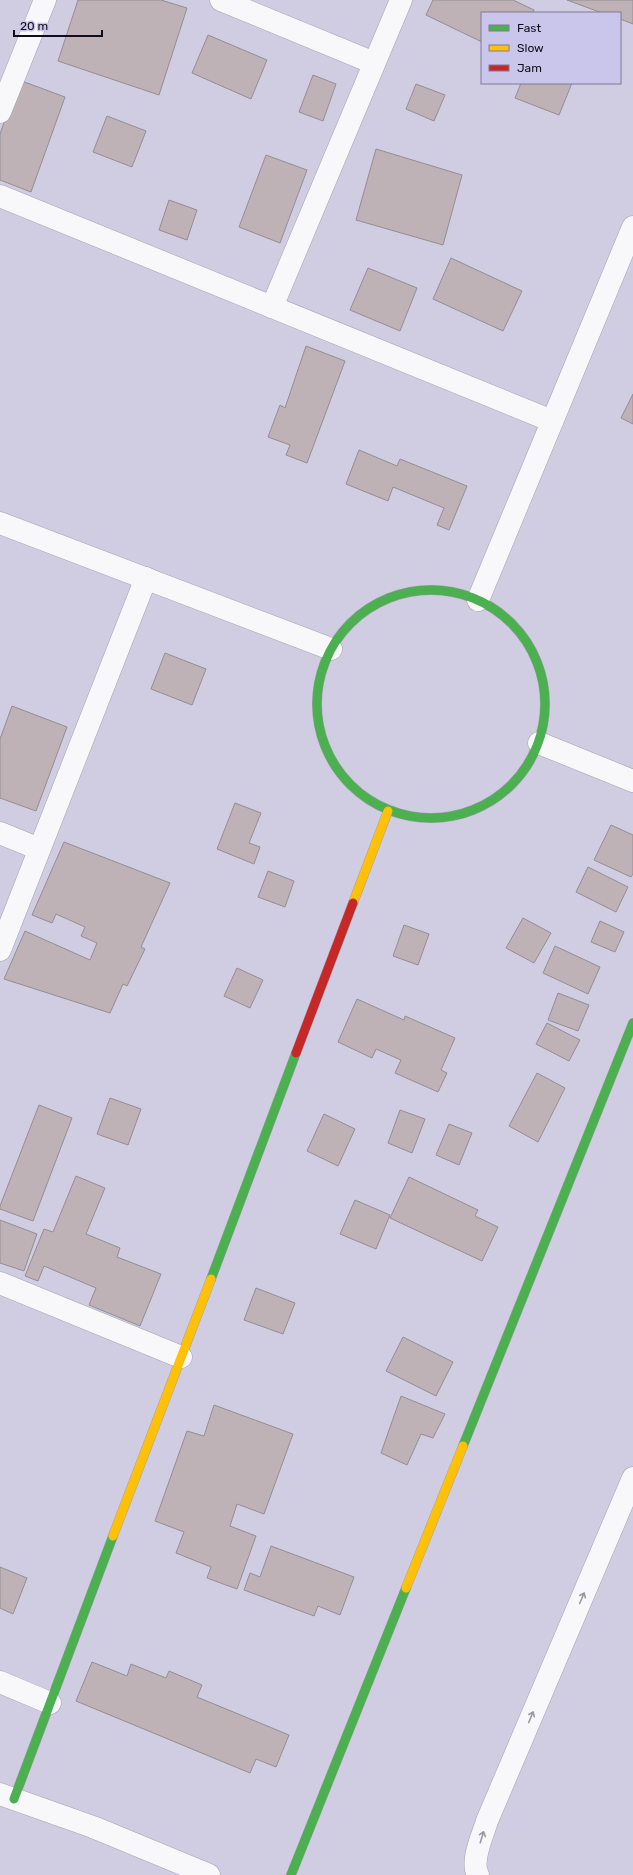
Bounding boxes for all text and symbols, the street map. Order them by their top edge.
scale bar [14,12,102,38]
legend [481,12,621,84]
text: 20 m [20,19,48,33]
text: Fast [517,21,541,35]
text: Slow [517,41,544,55]
text: Jam [517,61,542,75]
one-way arrow [579,1592,587,1604]
one-way arrow [528,1712,536,1724]
one-way arrow [479,1831,486,1844]

